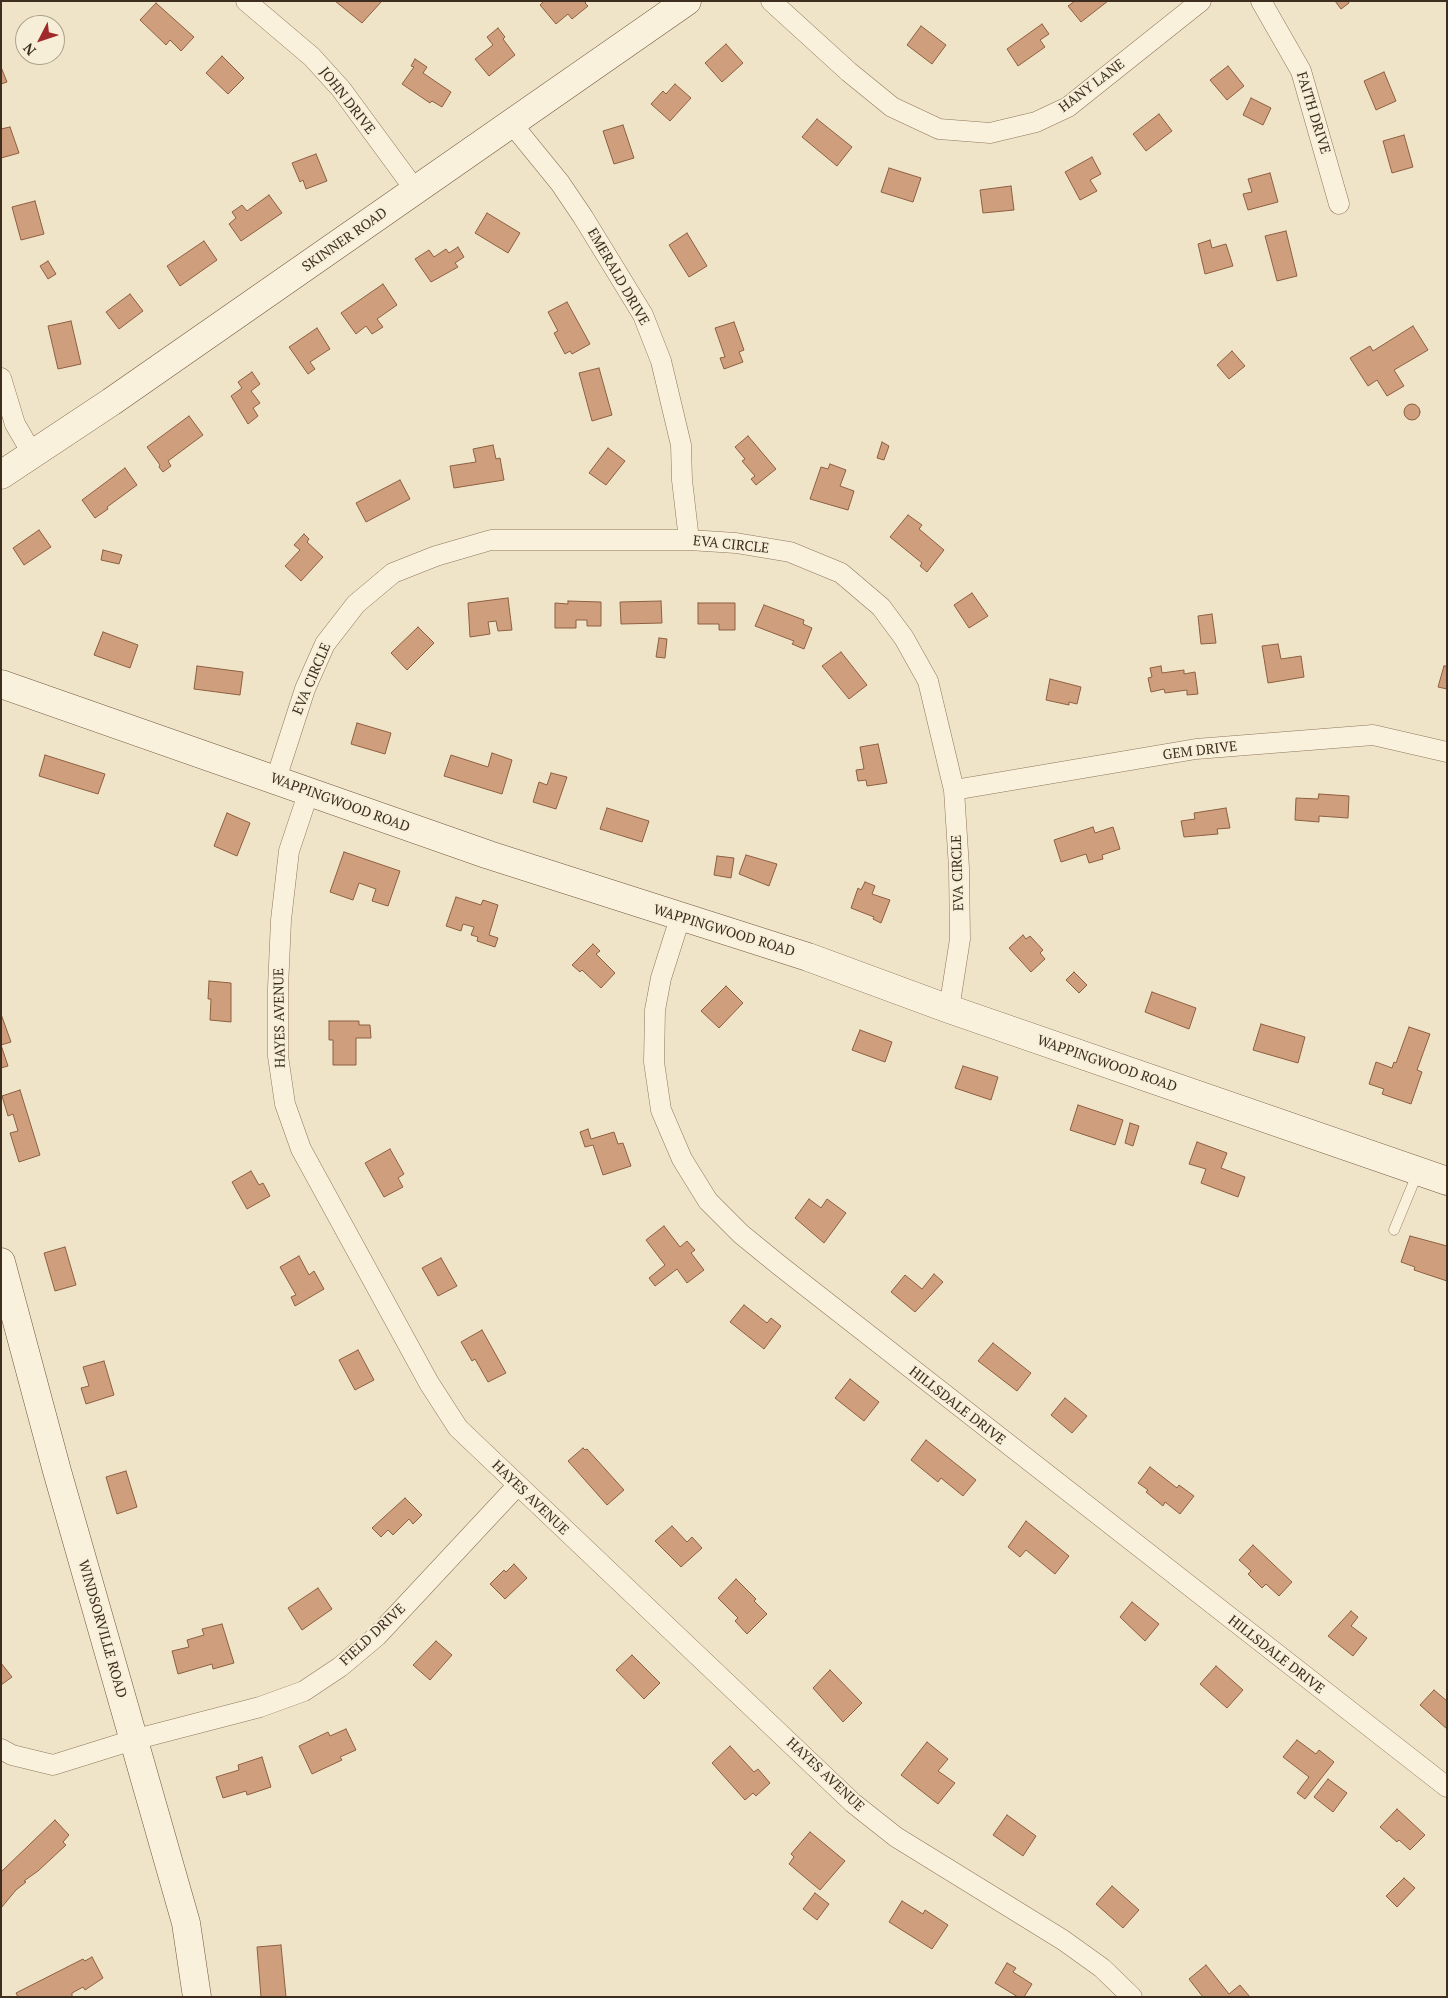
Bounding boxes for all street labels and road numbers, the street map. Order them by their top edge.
street label: HANY LANE [1056,56,1128,116]
street label: JOHN DRIVE [316,64,378,138]
street label: FAITH DRIVE [1293,70,1333,156]
street label: SKINNER ROAD [299,204,391,276]
street label: EMERALD DRIVE [583,225,653,329]
street label: EVA CIRCLE [692,533,770,557]
street label: EVA CIRCLE [289,640,335,718]
street label: GEM DRIVE [1162,738,1238,764]
street label: WAPPINGWOOD ROAD [268,770,412,836]
street label: EVA CIRCLE [948,834,968,912]
street label: WAPPINGWOOD ROAD [651,901,797,961]
street label: HAYES AVENUE [271,968,289,1068]
street label: WAPPINGWOOD ROAD [1035,1032,1179,1096]
street label: HILLSDALE DRIVE [906,1363,1008,1449]
street label: HAYES AVENUE [488,1457,572,1539]
street label: WINDSORVILLE ROAD [74,1558,130,1700]
street label: FIELD DRIVE [337,1600,409,1670]
street label: HILLSDALE DRIVE [1225,1612,1327,1698]
street label: HAYES AVENUE [783,1735,867,1815]

